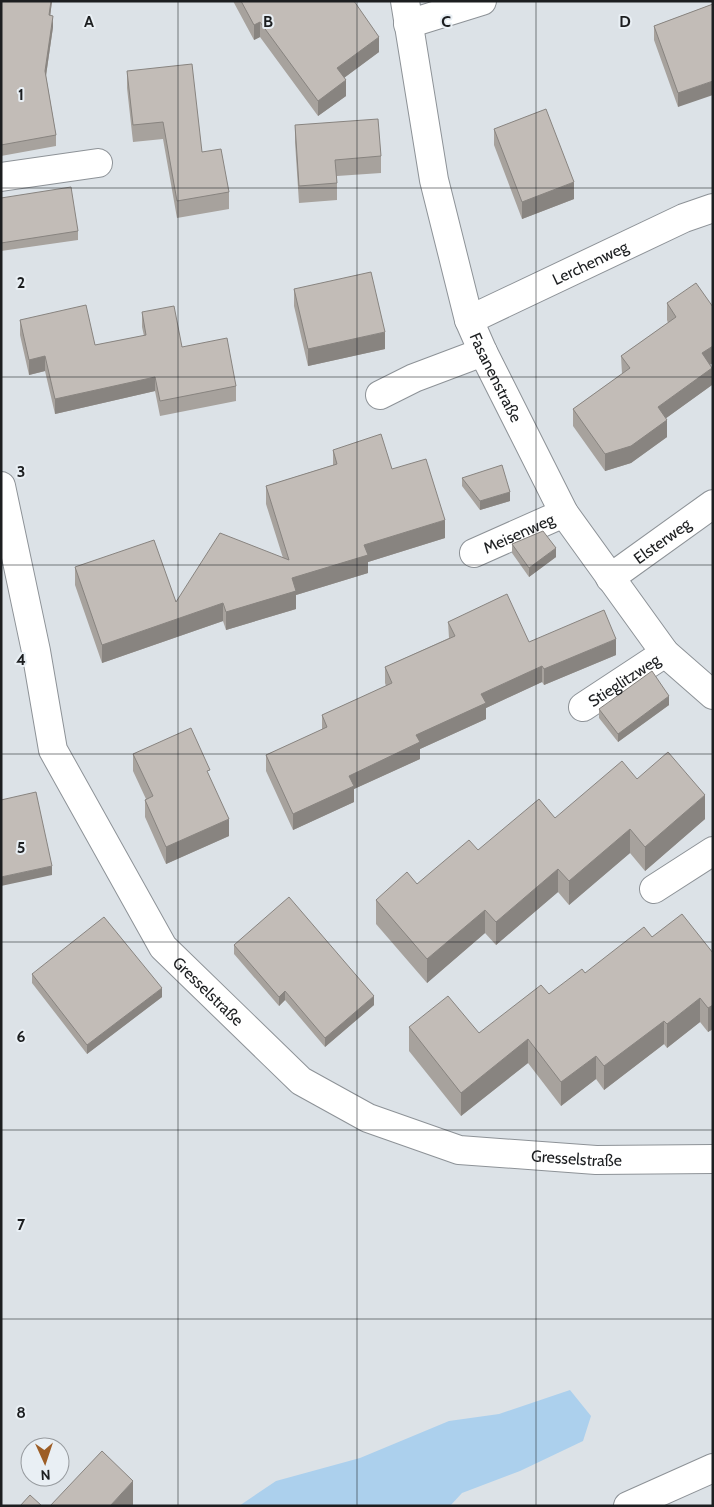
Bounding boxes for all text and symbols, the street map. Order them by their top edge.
text: A [84,12,94,31]
text: B [263,12,273,31]
text: C [441,12,451,31]
text: D [619,12,631,31]
text: 1 [18,85,24,104]
street label: Lerchenweg [549,237,632,289]
text: 2 [17,273,25,292]
street label: Fasanenstraße [466,330,526,425]
text: 3 [17,462,25,481]
street label: Meisenweg [480,509,558,558]
street label: Elsterweg [630,514,695,568]
street label: Stieglitzweg [585,649,665,711]
text: 4 [16,650,26,669]
text: 5 [17,838,25,857]
street label: Gresselstraße [169,953,247,1030]
text: 6 [17,1027,26,1046]
street label: Gresselstraße [530,1146,622,1170]
text: 7 [17,1215,26,1234]
text: 8 [16,1403,26,1422]
north arrow [20,1437,70,1487]
text: N [40,1466,51,1484]

